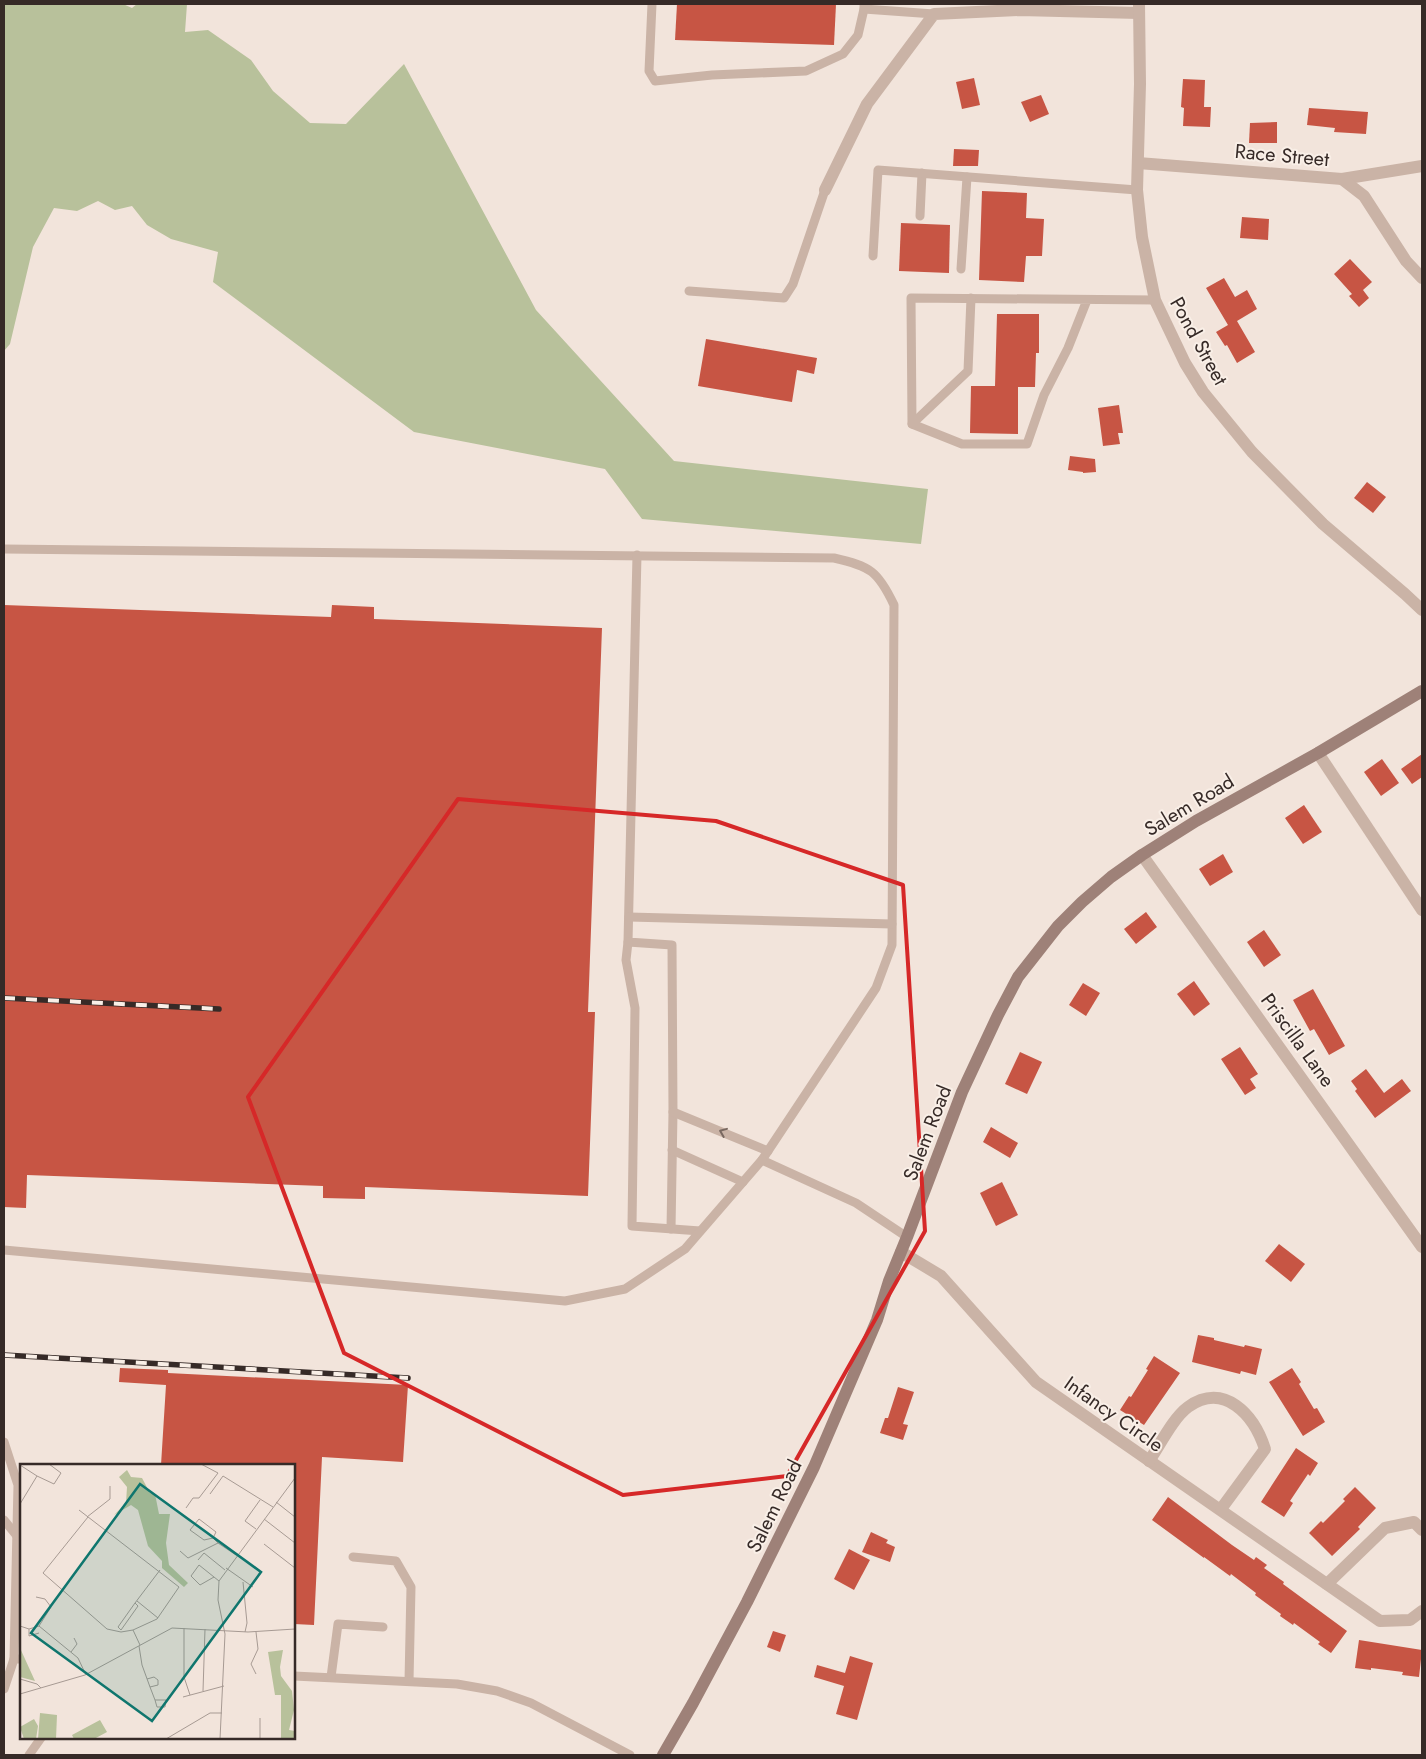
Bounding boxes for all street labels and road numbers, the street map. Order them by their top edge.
street label: Race Street [1234,137,1330,174]
street label: Pond Street [1162,292,1235,391]
street label: Salem Road [1139,767,1240,844]
street label: Priscilla Lane [1254,987,1342,1093]
street label: Salem Road [896,1081,959,1185]
street label: Infancy Circle [1058,1369,1169,1459]
street label: Salem Road [739,1455,809,1558]

